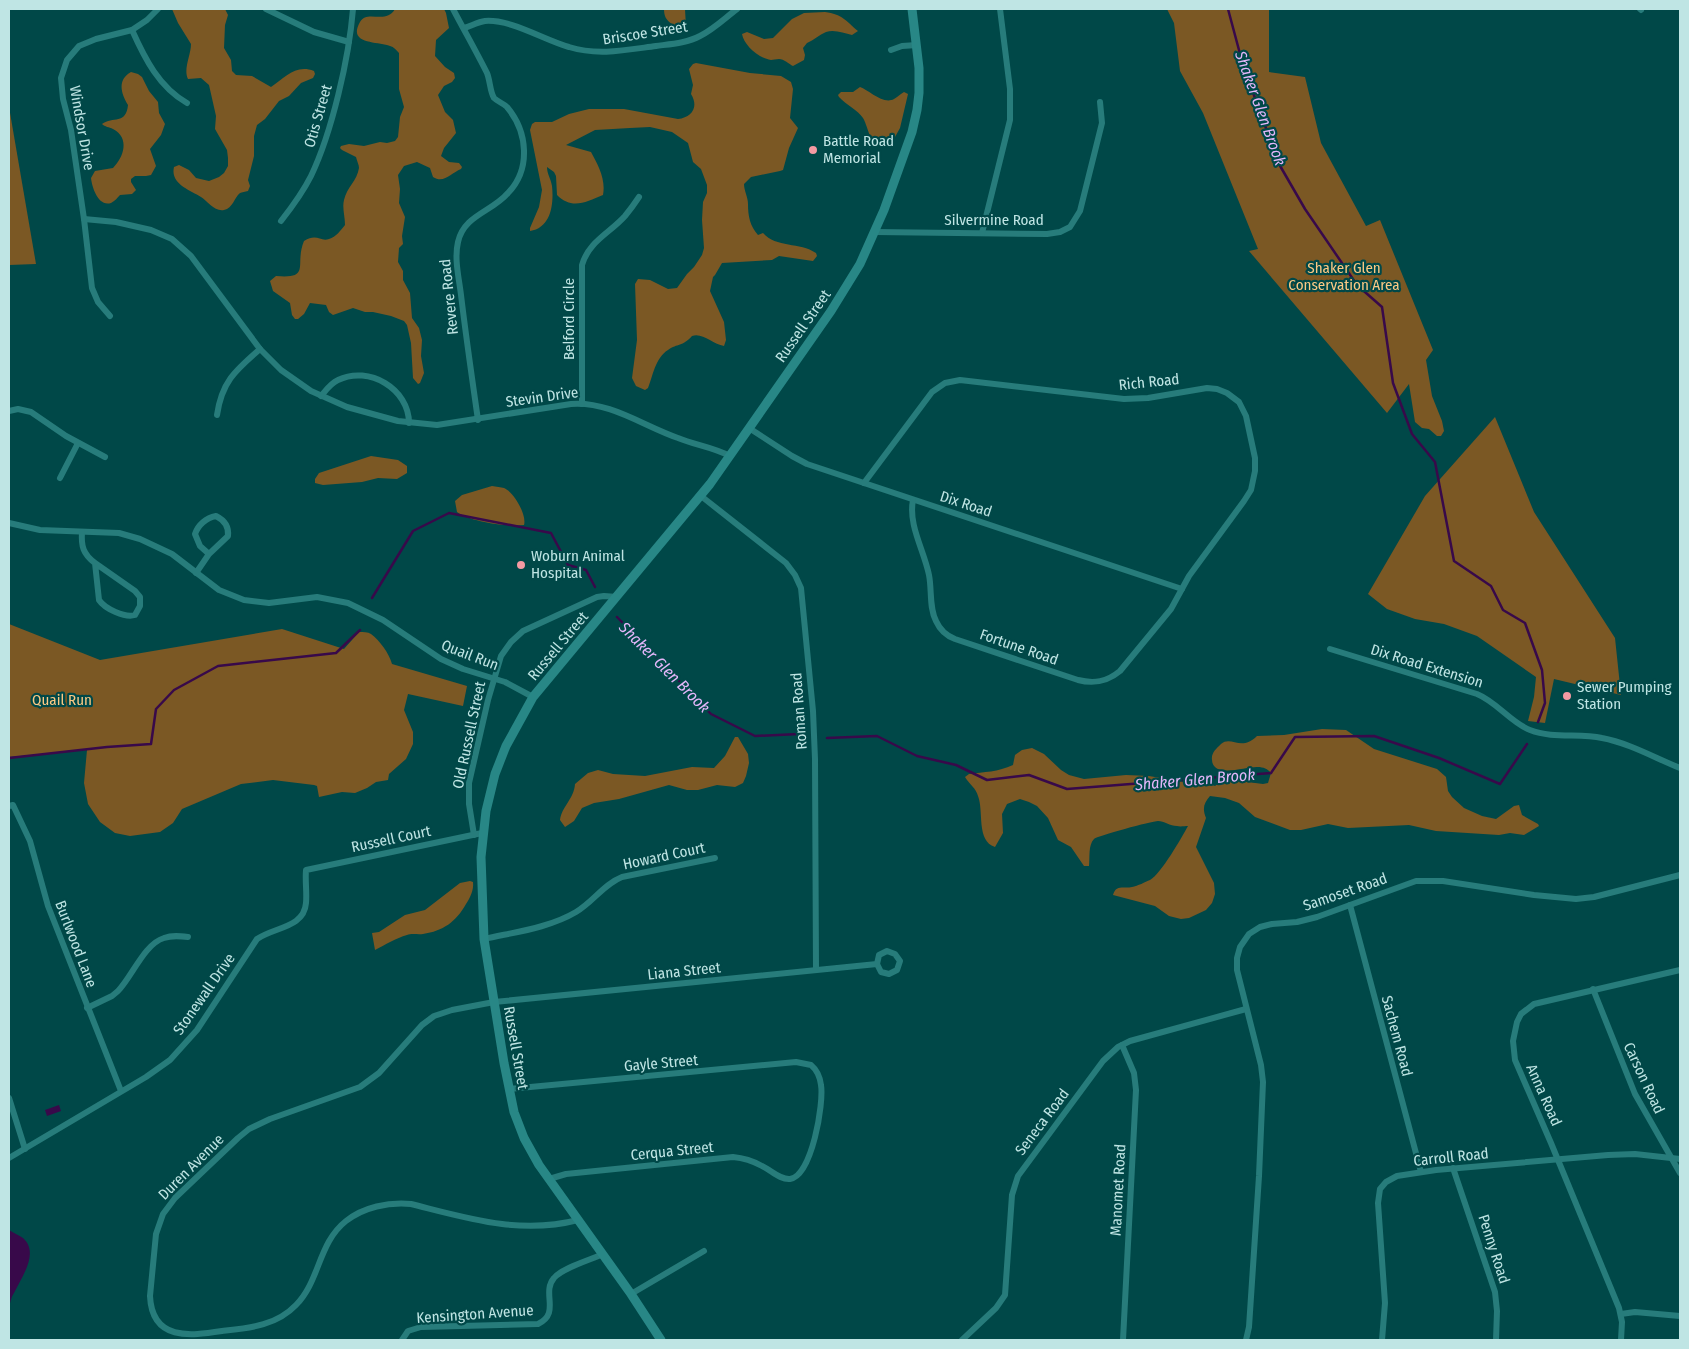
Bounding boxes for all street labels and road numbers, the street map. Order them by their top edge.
street label: Briscoe Street [601,17,689,49]
street label: Otis Street [300,82,336,150]
street label: Windsor Drive [66,84,98,172]
street label: Silvermine Road [944,211,1044,229]
street label: Revere Road [436,258,462,336]
street label: Belford Circle [560,278,578,360]
street label: Russell Street [771,286,835,366]
street label: Rich Road [1118,370,1180,394]
street label: Stevin Drive [505,383,579,411]
street label: Dix Road [938,487,994,521]
street label: Russell Street [524,608,592,684]
street label: Fortune Road [977,625,1061,669]
street label: Quail Run [439,636,501,674]
street label: Dix Road Extension [1369,640,1485,692]
street label: Roman Road [787,672,811,750]
street label: Old Russell Street [449,680,489,790]
street label: Russell Court [350,822,432,856]
street label: Howard Court [621,838,707,873]
street label: Samoset Road [1301,869,1389,915]
street label: Burlwood Lane [51,898,101,990]
street label: Stonewall Drive [169,950,239,1038]
street label: Liana Street [647,958,722,984]
street label: Sachem Road [1378,994,1416,1078]
street label: Russell Street [500,1005,532,1091]
street label: Carson Road [1620,1039,1668,1117]
street label: Gayle Street [623,1051,699,1075]
street label: Anna Road [1522,1061,1566,1129]
street label: Seneca Road [1011,1085,1073,1159]
street label: Duren Avenue [154,1130,228,1204]
street label: Cerqua Street [630,1138,714,1164]
street label: Manomet Road [1107,1143,1129,1237]
street label: Carroll Road [1413,1144,1489,1170]
street label: Penny Road [1474,1212,1514,1286]
street label: Kensington Avenue [416,1301,534,1327]

